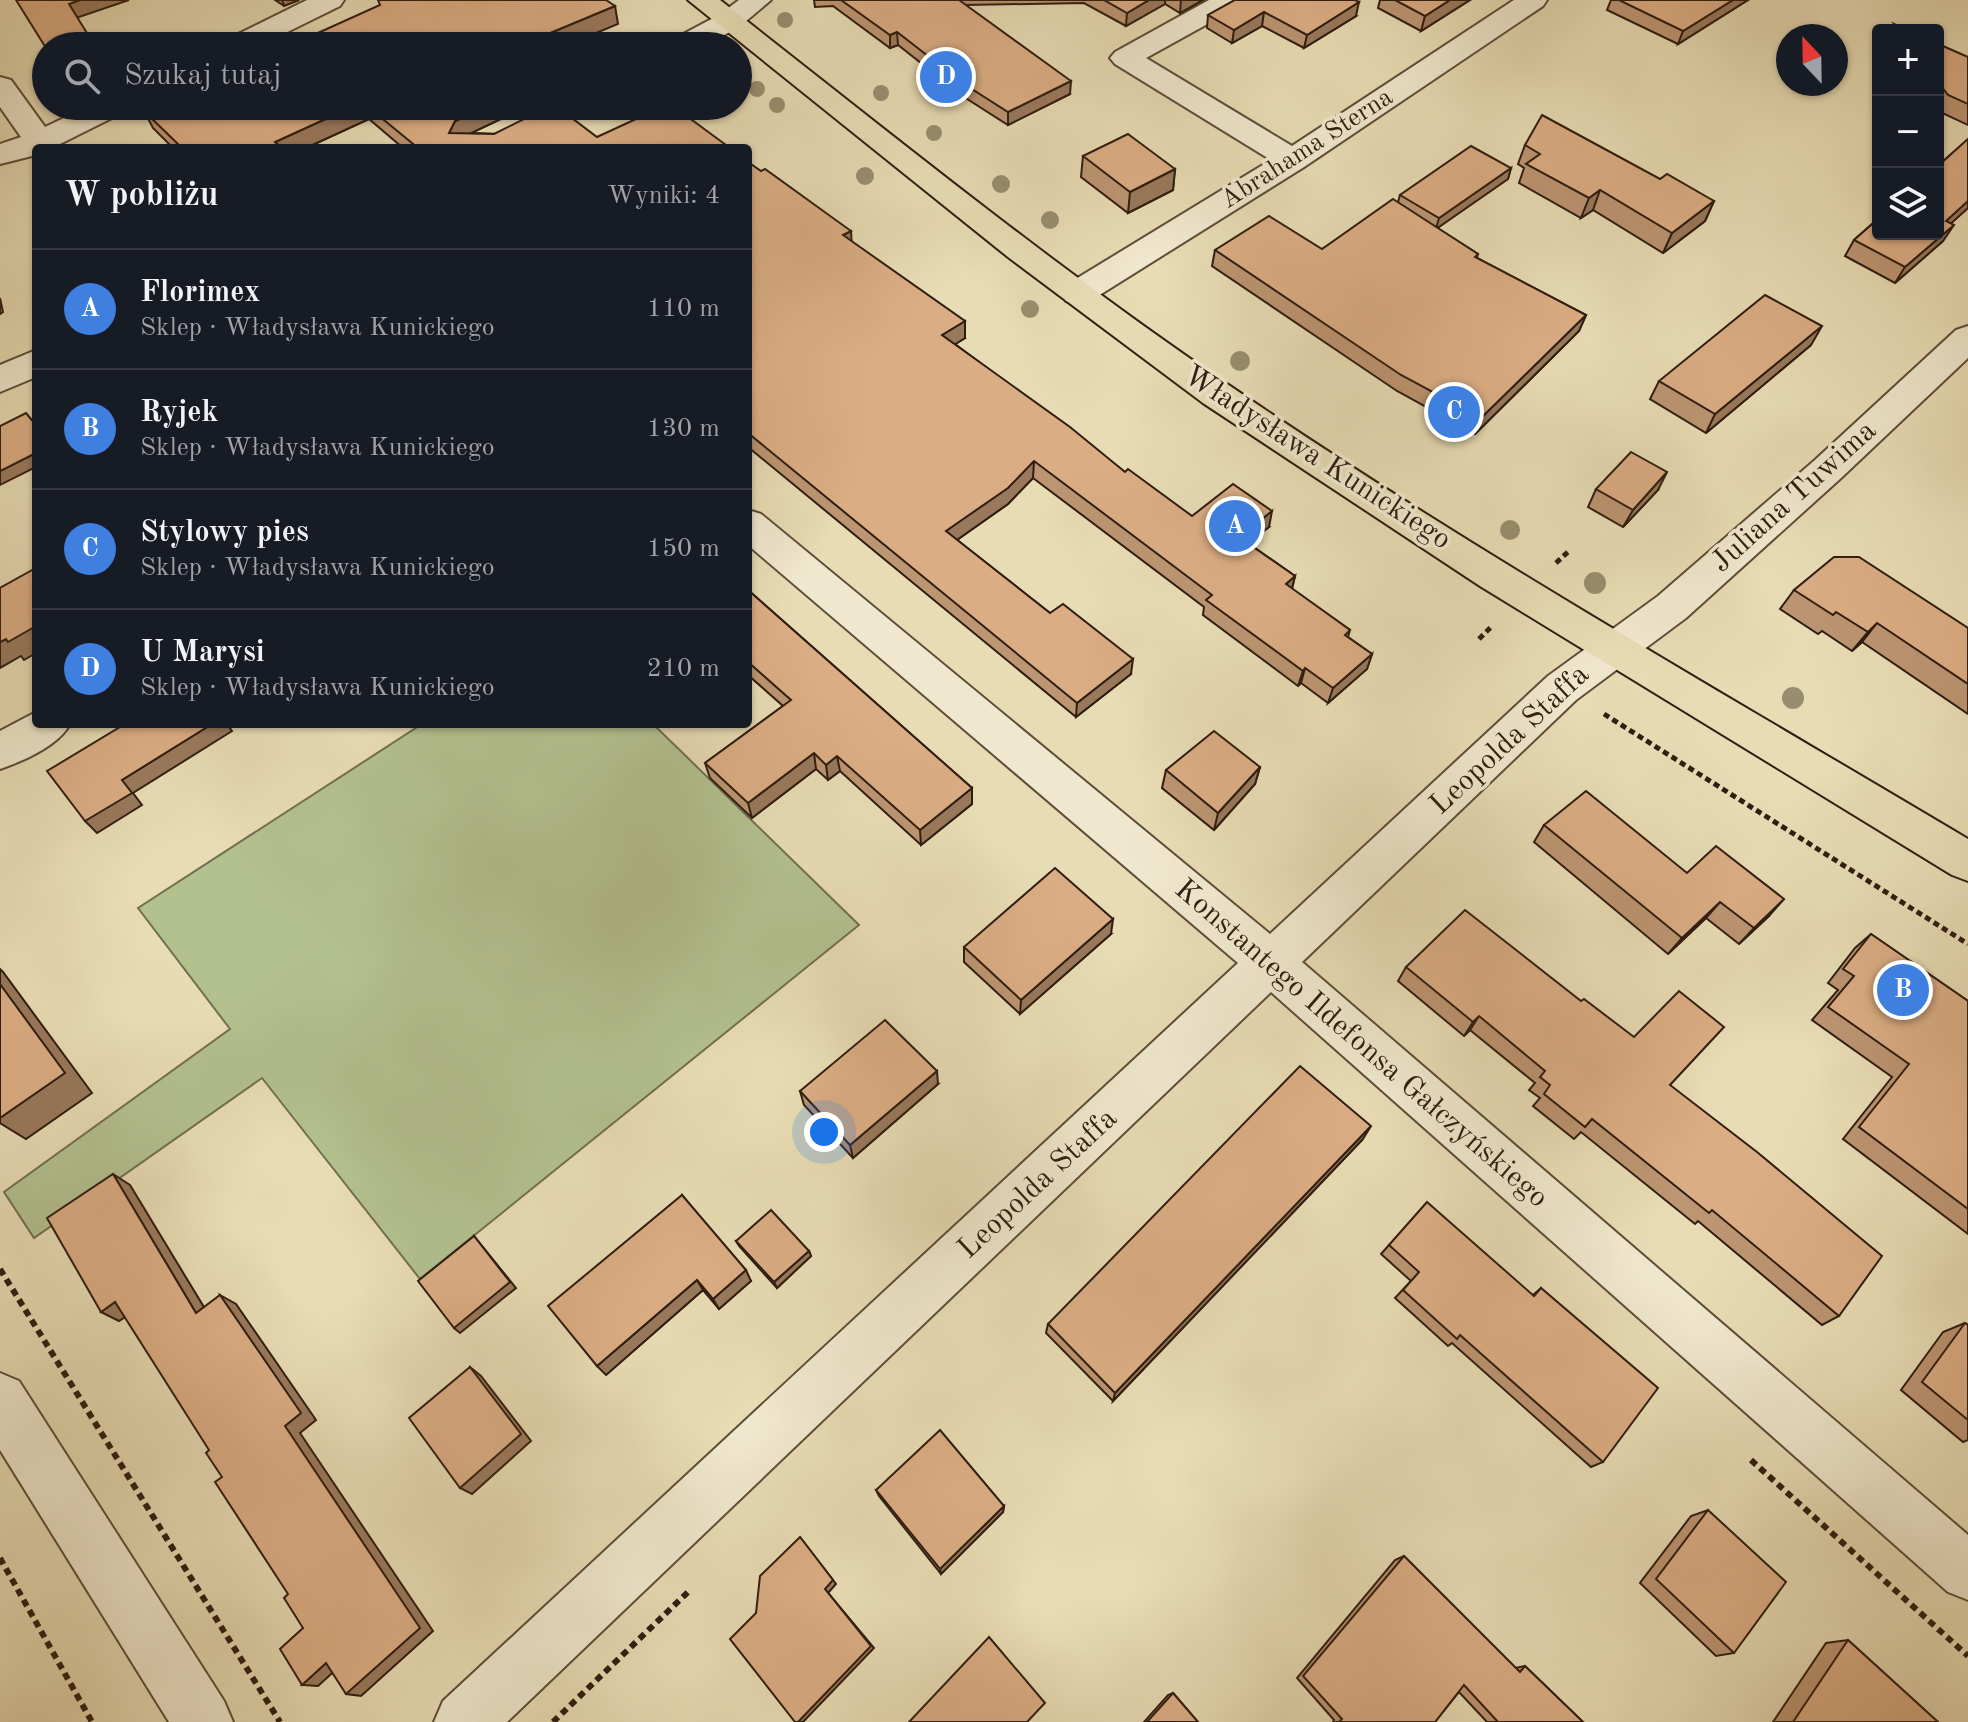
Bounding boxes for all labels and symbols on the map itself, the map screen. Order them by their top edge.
north arrow [1776,24,1848,96]
pin: D [920,47,972,107]
street label: Abrahama Sterna [1216,84,1398,214]
street label: Władysława Kunickiego [1178,360,1456,556]
pin: C [1428,382,1480,442]
street label: Juliana Tuwima [1706,415,1882,578]
pin: A [1209,496,1261,556]
street label: Leopolda Staffa [1425,659,1595,821]
street label: Konstantego Ildefonsa Gałczyńskiego [1169,874,1553,1214]
pin: B [1877,960,1929,1020]
street label: Leopolda Staffa [953,1103,1123,1265]
your location [804,1112,844,1152]

